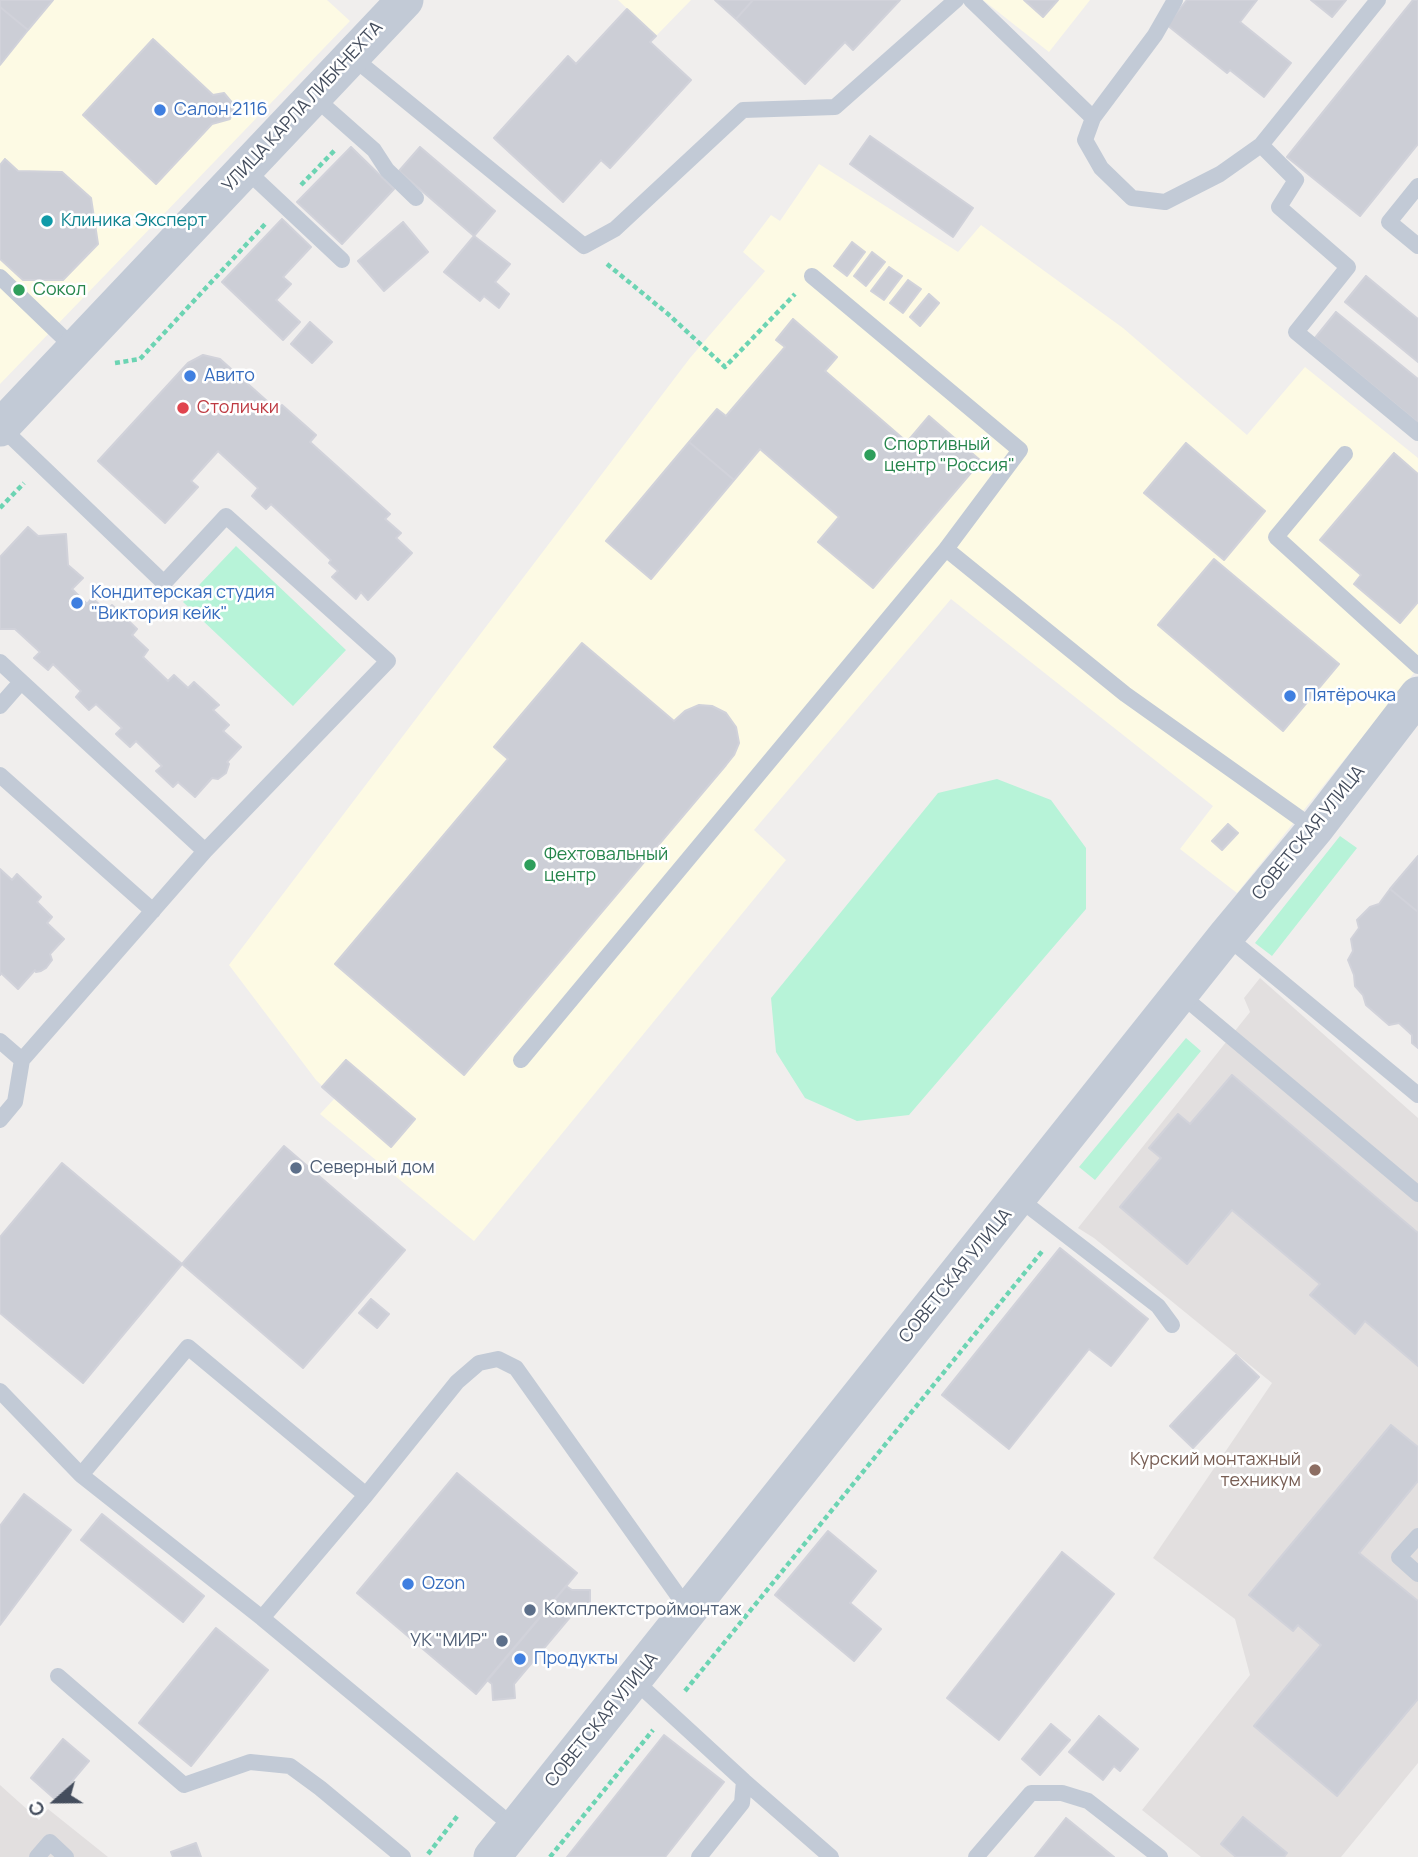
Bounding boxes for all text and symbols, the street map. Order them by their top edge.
street label: УЛИЦА КАРЛА ЛИБКНЕХТА [218,17,388,197]
place label: Салон 2116 [174,99,268,121]
marker: Салон 2116 [152,102,168,118]
place label: Клиника Эксперт [61,210,207,232]
marker: Клиника Эксперт [39,213,55,229]
place label: Сокол [33,279,86,301]
marker: Сокол [11,282,27,298]
place label: Авито [204,365,255,387]
marker: Авито [182,368,198,384]
place label: Столички [197,397,279,419]
marker: Столички [175,400,191,416]
place label: Спортивный центр "Россия" [884,434,1015,476]
marker: Спортивный центр "Россия" [862,447,878,463]
place label: Кондитерская студия "Виктория кейк" [91,582,275,624]
marker: Кондитерская студия "Виктория кейк" [69,595,85,611]
place label: Пятёрочка [1304,685,1396,707]
marker: Пятёрочка [1282,688,1298,704]
street label: СОВЕТСКАЯ УЛИЦА [1248,761,1370,905]
place label: Фехтовальный центр [544,844,668,886]
marker: Фехтовальный центр [522,857,538,873]
place label: Северный дом [310,1157,435,1179]
marker: Северный дом [288,1160,304,1176]
street label: СОВЕТСКАЯ УЛИЦА [895,1204,1017,1348]
place label: Курский монтажный техникум [1130,1449,1301,1492]
marker: Курский монтажный техникум [1307,1462,1323,1478]
place label: Ozon [422,1573,465,1595]
marker: Ozon [400,1576,416,1592]
place label: Комплектстроймонтаж [544,1599,741,1621]
marker: Комплектстроймонтаж [522,1602,538,1618]
place label: УК "МИР" [410,1630,488,1652]
marker: УК "МИР" [494,1633,510,1649]
place label: Продукты [534,1648,618,1670]
street label: СОВЕТСКАЯ УЛИЦА [541,1648,663,1792]
marker: Продукты [512,1651,528,1667]
north arrow [21,1766,91,1836]
text: С [22,1797,51,1820]

